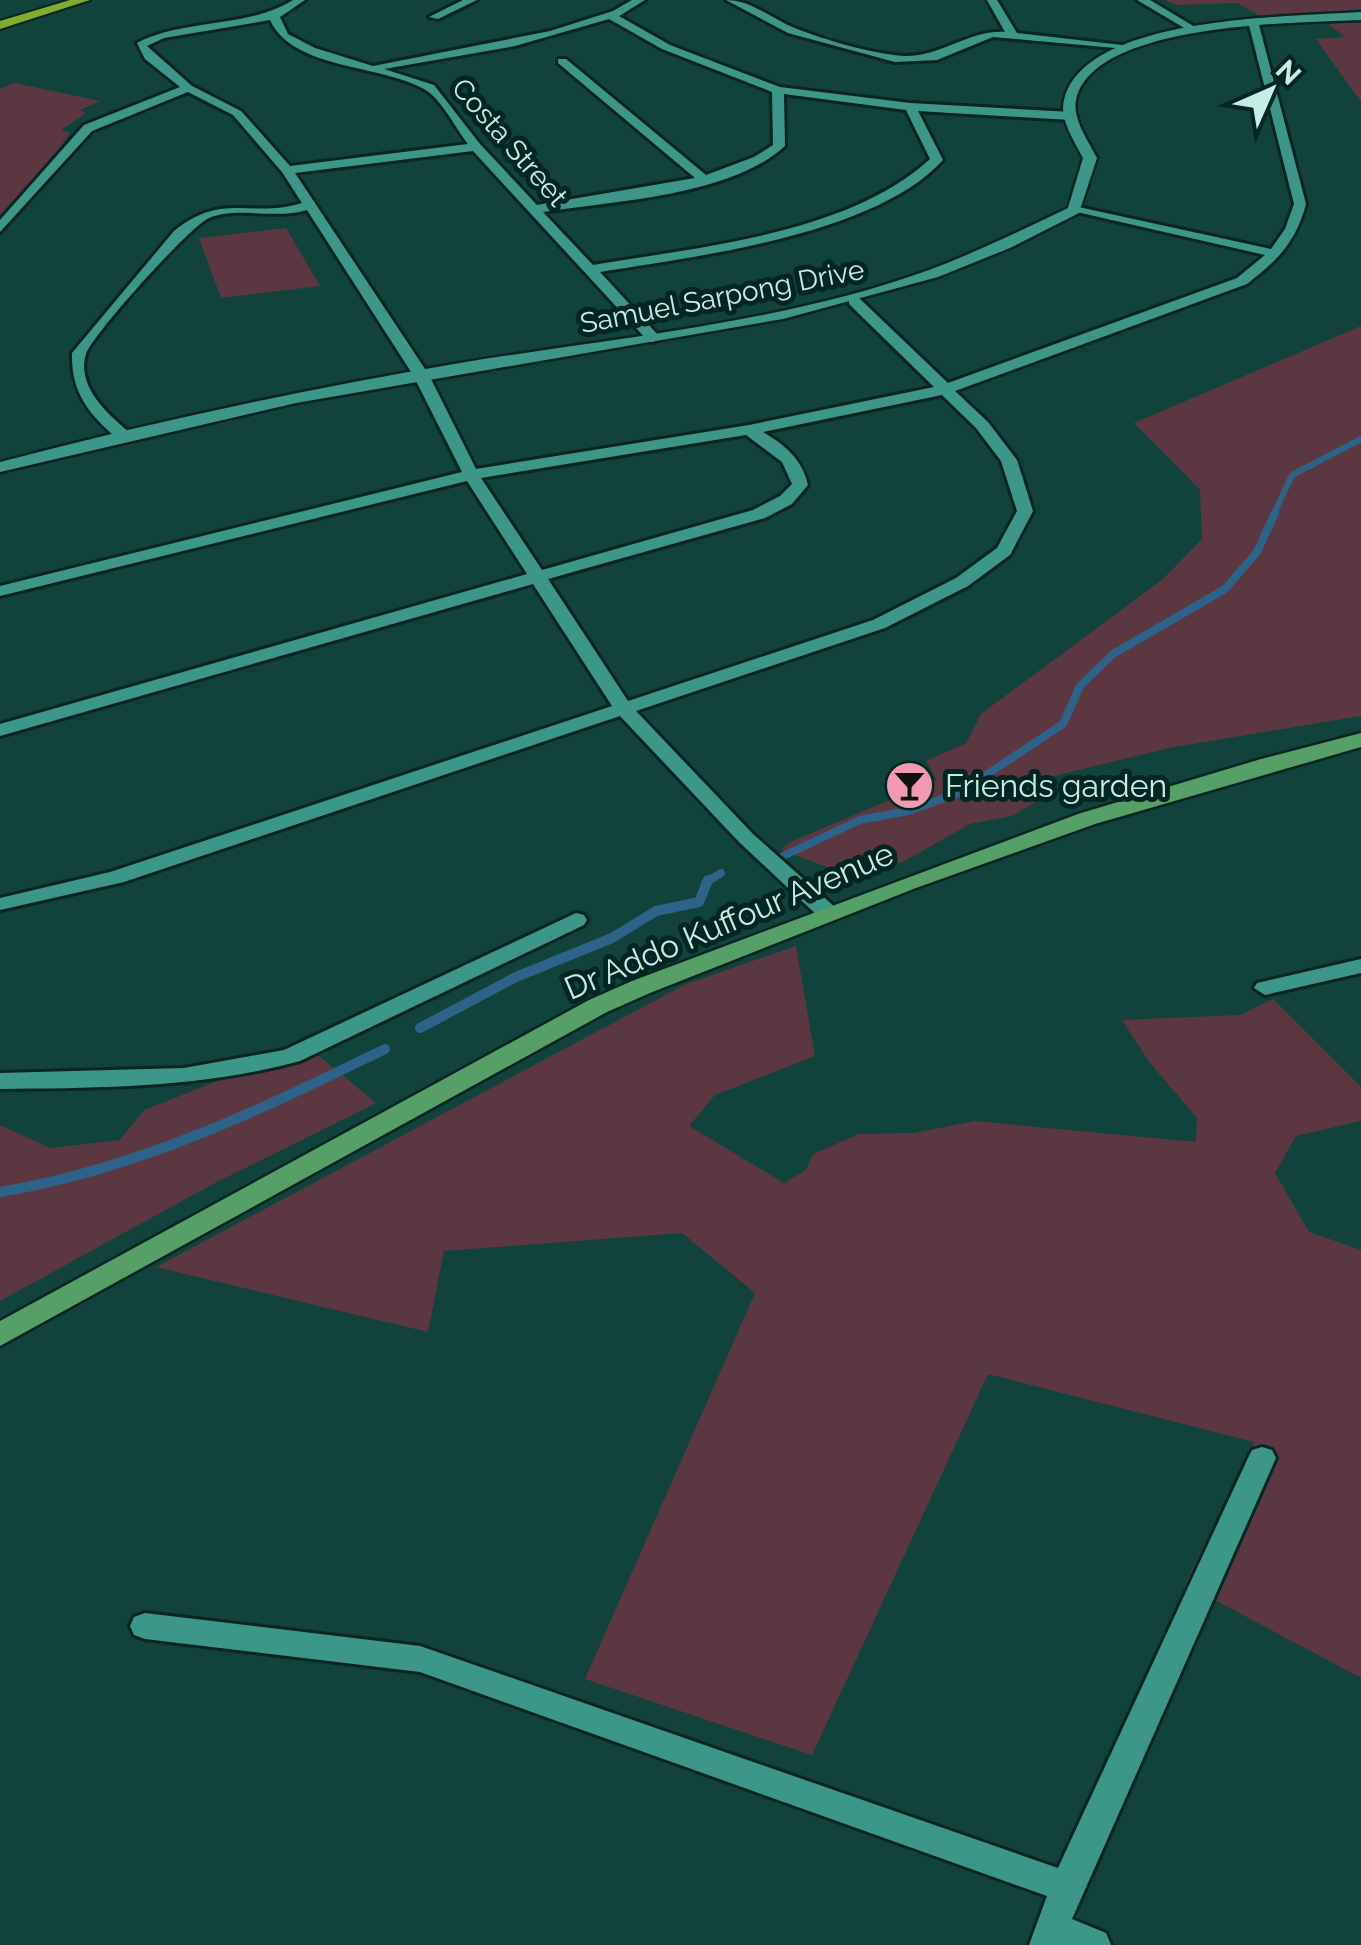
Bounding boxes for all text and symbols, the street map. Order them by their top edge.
north arrow [1221,40,1321,140]
text: N [1269,53,1308,92]
street label: Costa Street [445,72,575,214]
street label: Samuel Sarpong Drive [577,253,867,340]
bar icon: Friends garden [884,760,936,812]
place label: Friends garden [945,767,1167,804]
street label: Dr Addo Kuffour Avenue [559,834,899,1007]

